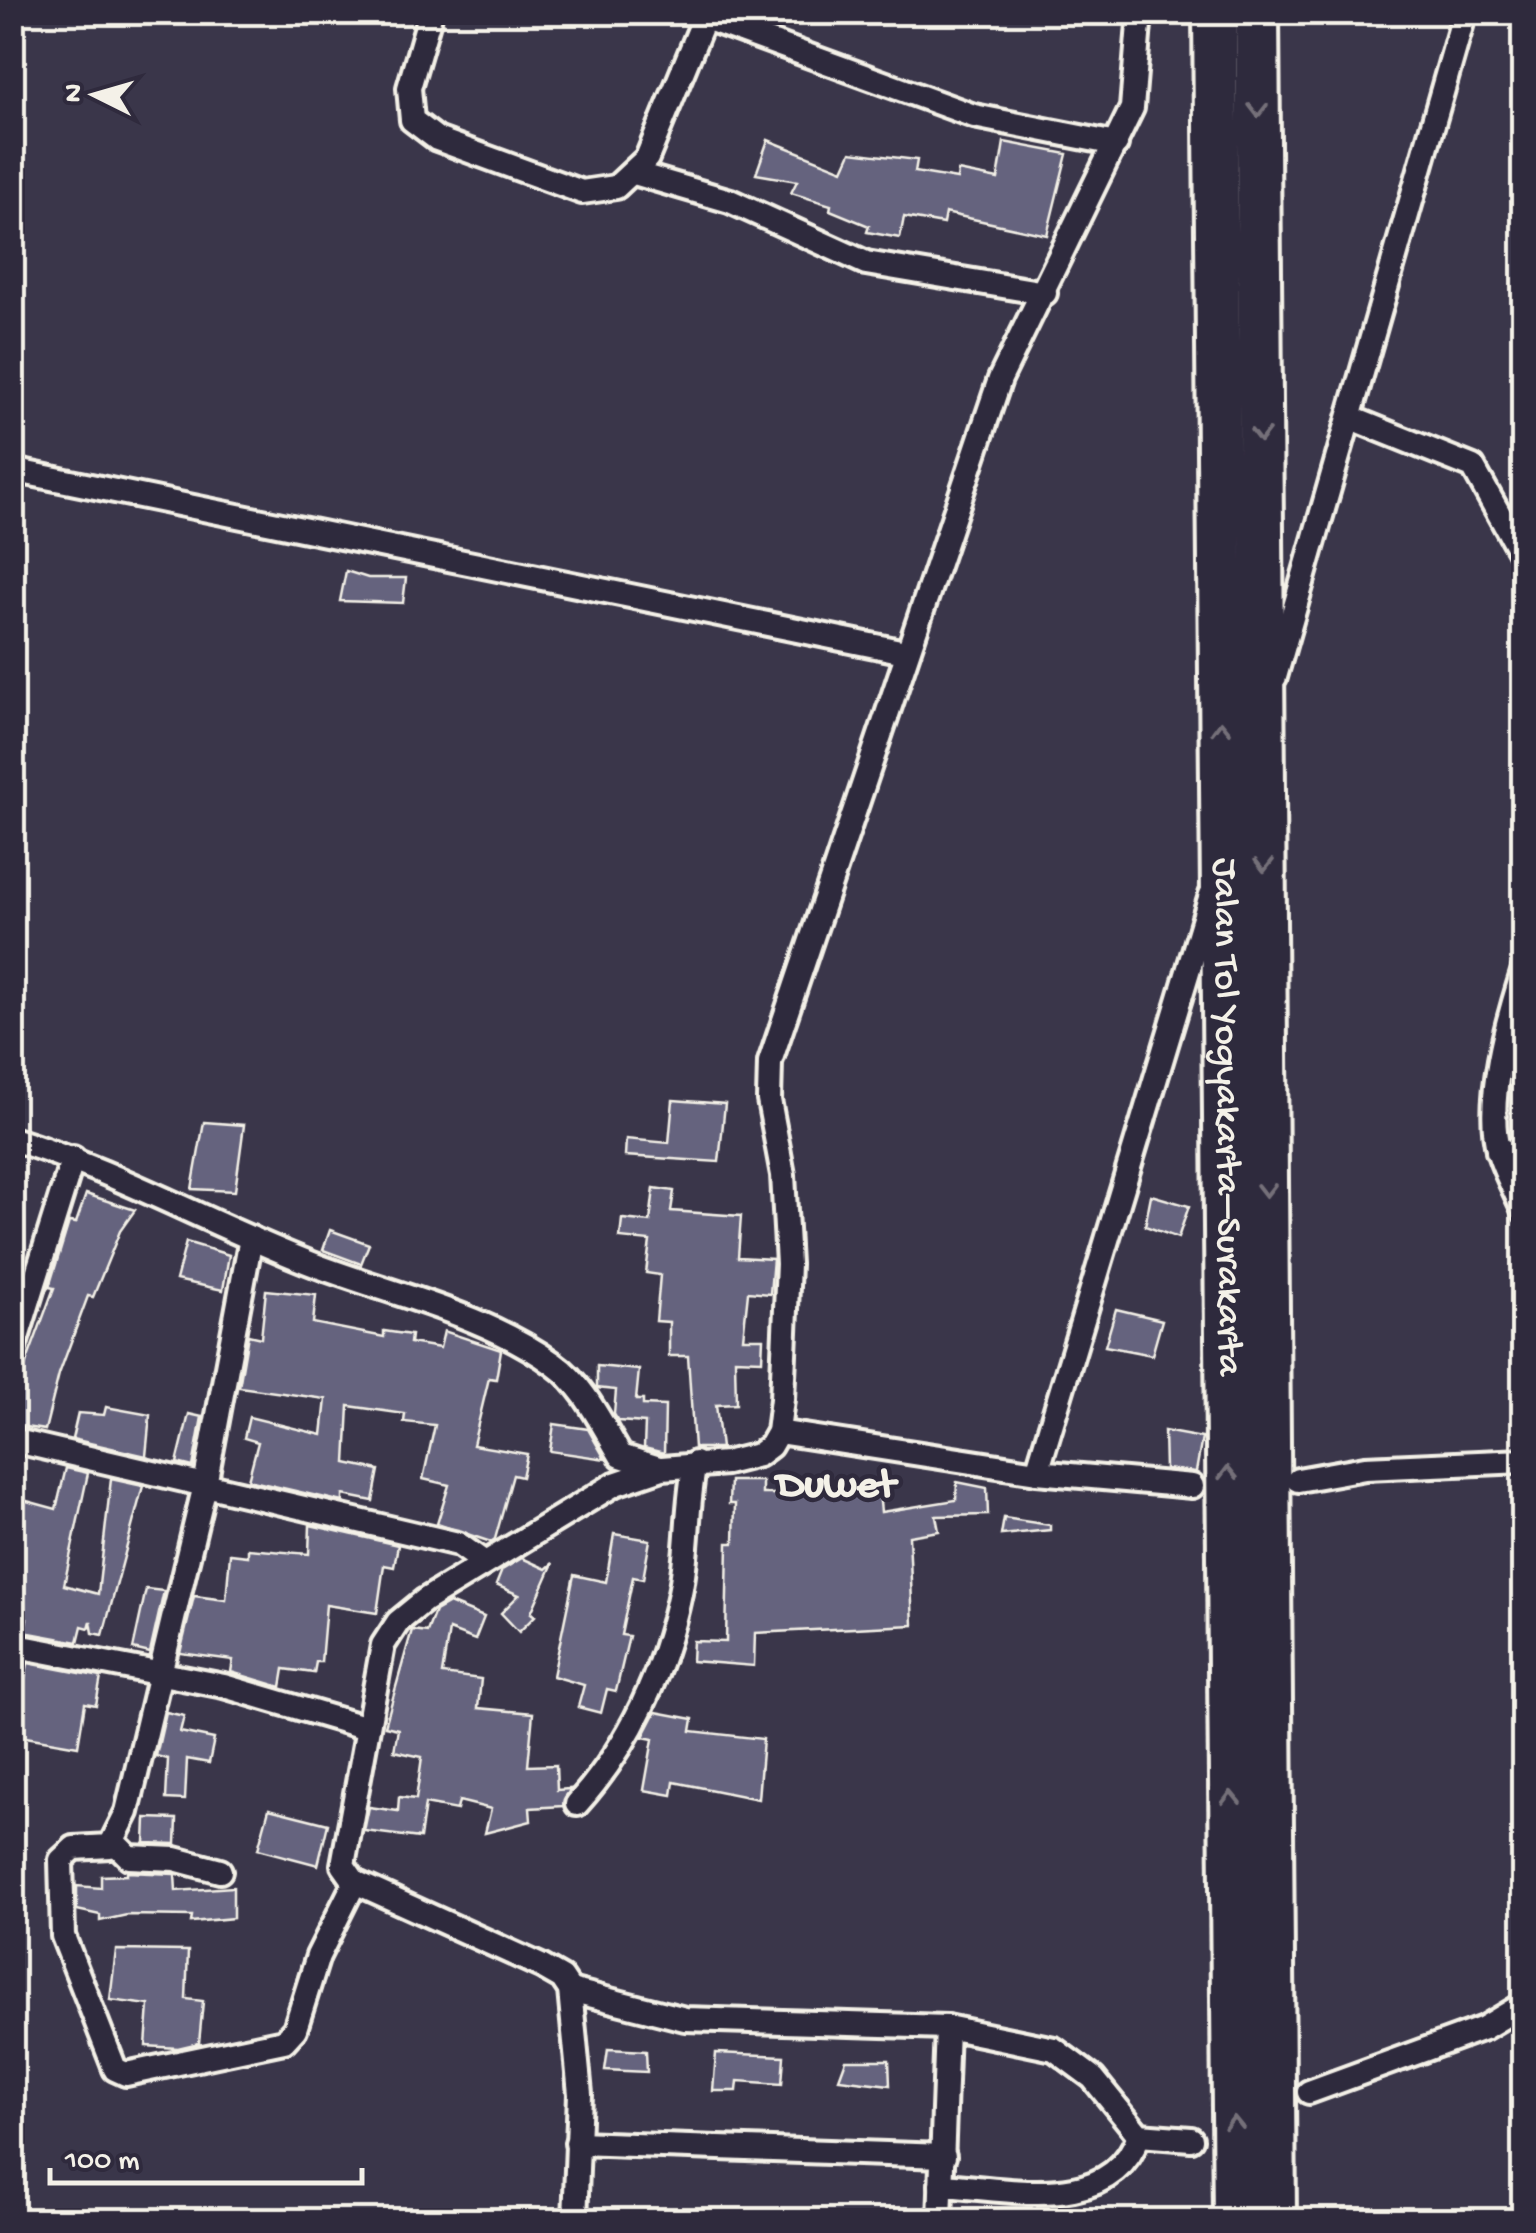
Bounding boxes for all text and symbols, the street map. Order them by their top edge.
north arrow [45,45,145,145]
text: N [57,83,92,104]
one-way arrow [1247,102,1268,118]
one-way arrow [1249,428,1271,443]
one-way arrow [1210,720,1232,736]
one-way arrow [1253,857,1274,873]
street label: Jalan Tol Yogyakarta–Surakarta [1201,858,1249,1378]
one-way arrow [1255,1182,1277,1198]
district label: Duwet [774,1463,899,1512]
one-way arrow [1217,1465,1239,1480]
one-way arrow [1220,1790,1242,1806]
one-way arrow [1223,2115,1245,2130]
scale bar [50,2123,362,2185]
text: 100 m [64,2145,140,2180]

